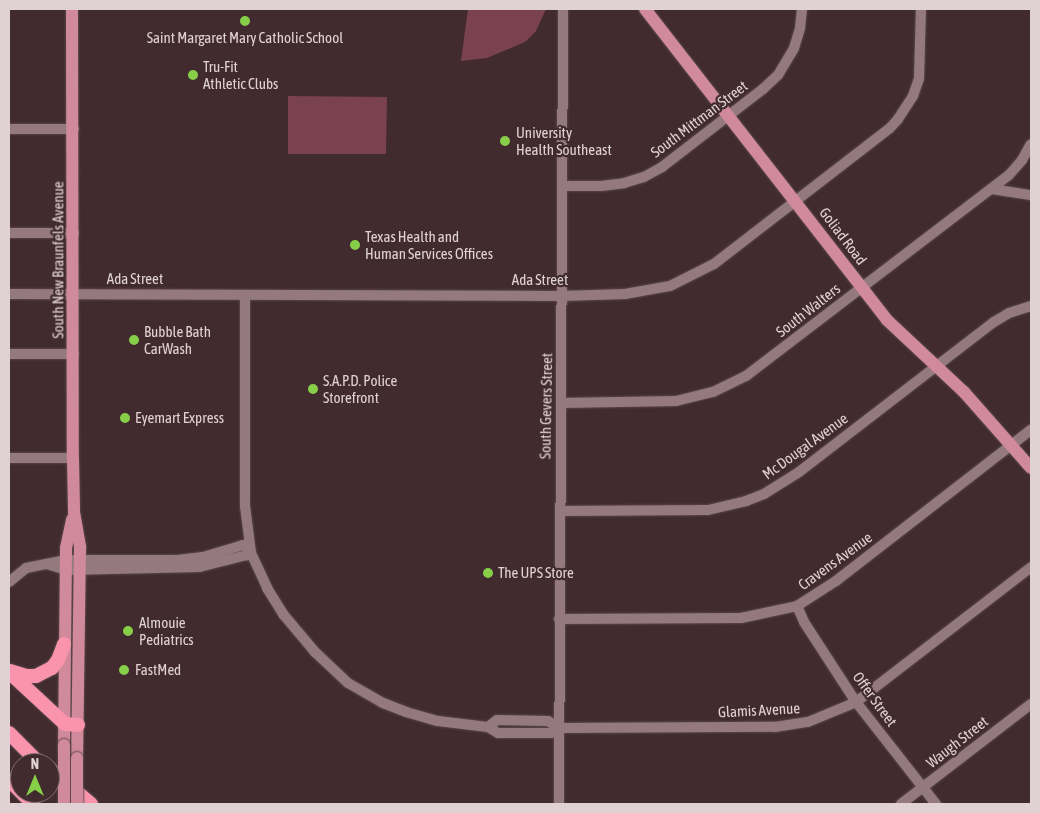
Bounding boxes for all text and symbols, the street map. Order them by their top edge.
marker: Saint Margaret Mary Catholic School [239,15,251,27]
place label: Saint Margaret Mary Catholic School [147,29,343,47]
place label: Tru-Fit Athletic Clubs [203,57,278,92]
marker: Tru-Fit Athletic Clubs [187,69,199,81]
street label: South Mittman Street [647,77,751,161]
place label: University Health Southeast [516,123,612,158]
marker: University Health Southeast [498,134,512,148]
street label: South New Braunfels Avenue [49,181,67,339]
street label: Goliad Road [816,204,870,268]
place label: Texas Health and Human Services Offices [365,227,493,262]
marker: Texas Health and Human Services Offices [349,239,361,251]
street label: Ada Street [107,270,163,288]
street label: Ada Street [512,271,568,289]
street label: South Walters [772,279,844,341]
place label: Bubble Bath CarWash [144,322,211,357]
marker: Bubble Bath CarWash [128,334,140,346]
street label: South Gevers Street [536,353,556,459]
place label: S.A.P.D. Police Storefront [323,371,397,406]
marker: S.A.P.D. Police Storefront [307,383,319,395]
place label: Eyemart Express [135,409,224,427]
street label: Mc Dougal Avenue [759,409,851,483]
marker: Eyemart Express [119,412,131,424]
street label: Cravens Avenue [795,528,875,594]
place label: The UPS Store [498,564,574,582]
marker: The UPS Store [482,567,494,579]
place label: Almouie Pediatrics [139,613,194,648]
marker: Almouie Pediatrics [121,624,135,638]
place label: FastMed [135,661,181,679]
marker: FastMed [117,663,131,677]
street label: Offer Street [849,668,901,730]
street label: Glamis Avenue [718,699,800,721]
street label: Waugh Street [923,712,991,772]
north arrow [10,753,60,803]
text: N [31,756,39,772]

